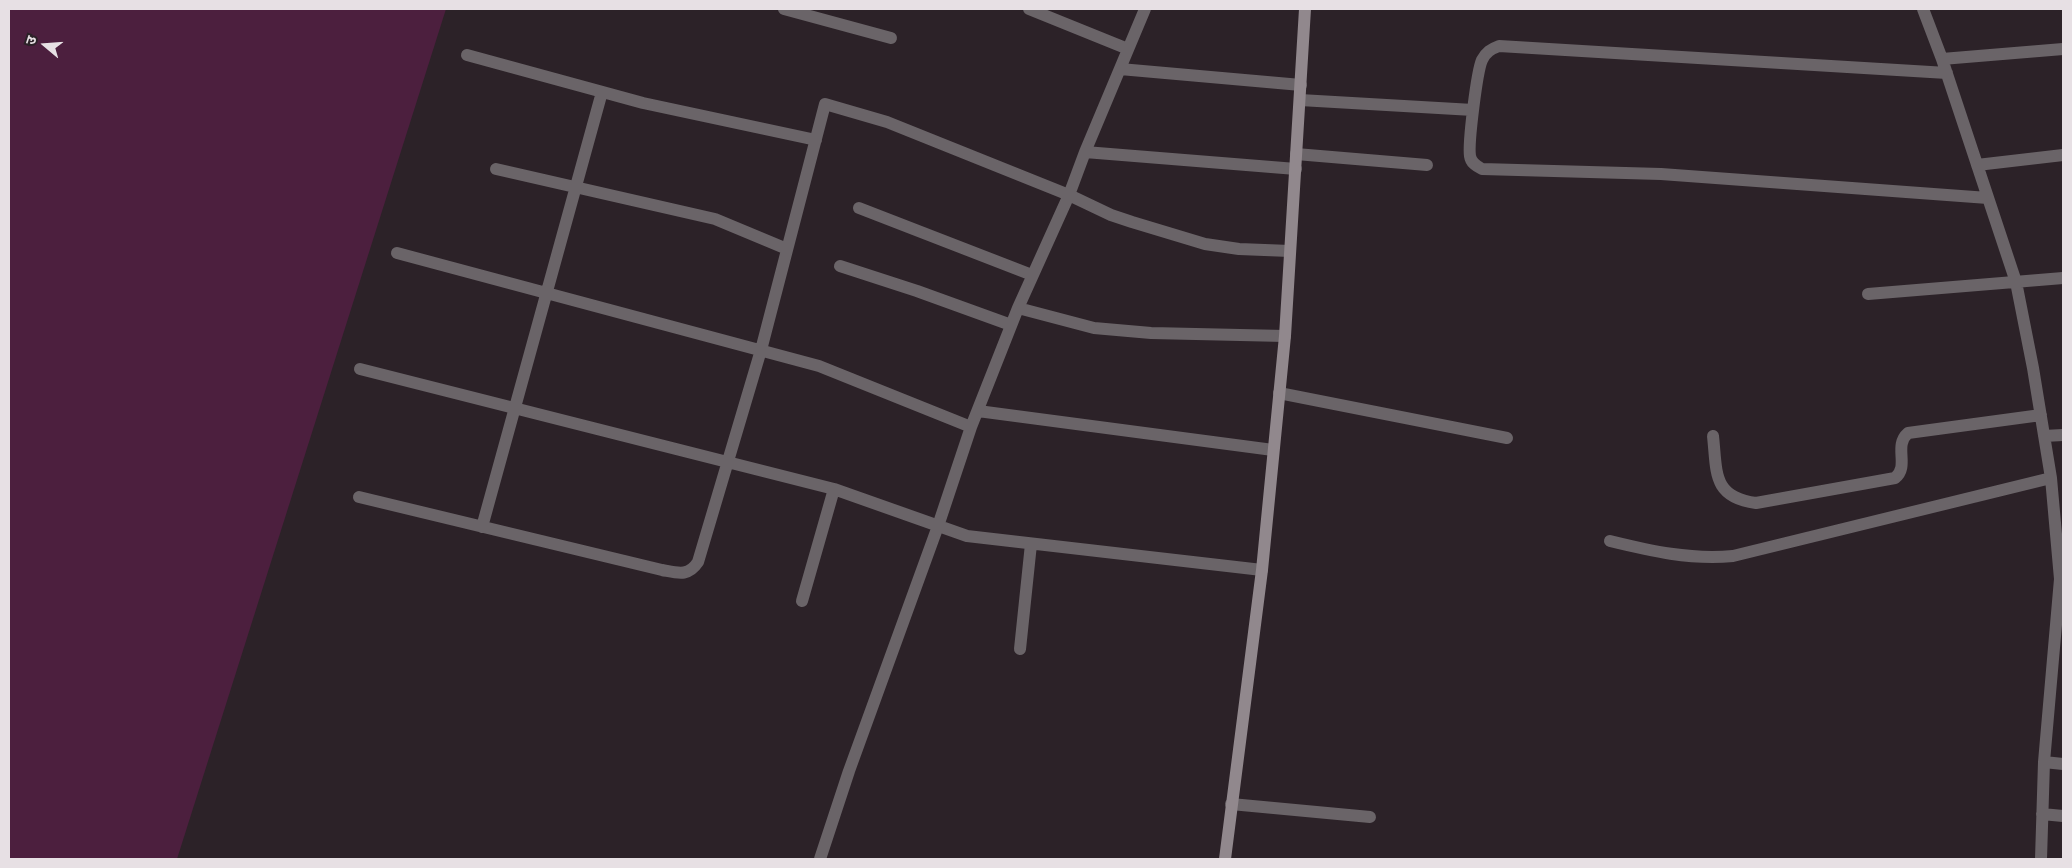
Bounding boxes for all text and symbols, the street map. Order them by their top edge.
north arrow [20,20,70,70]
text: उ [21,34,41,47]

